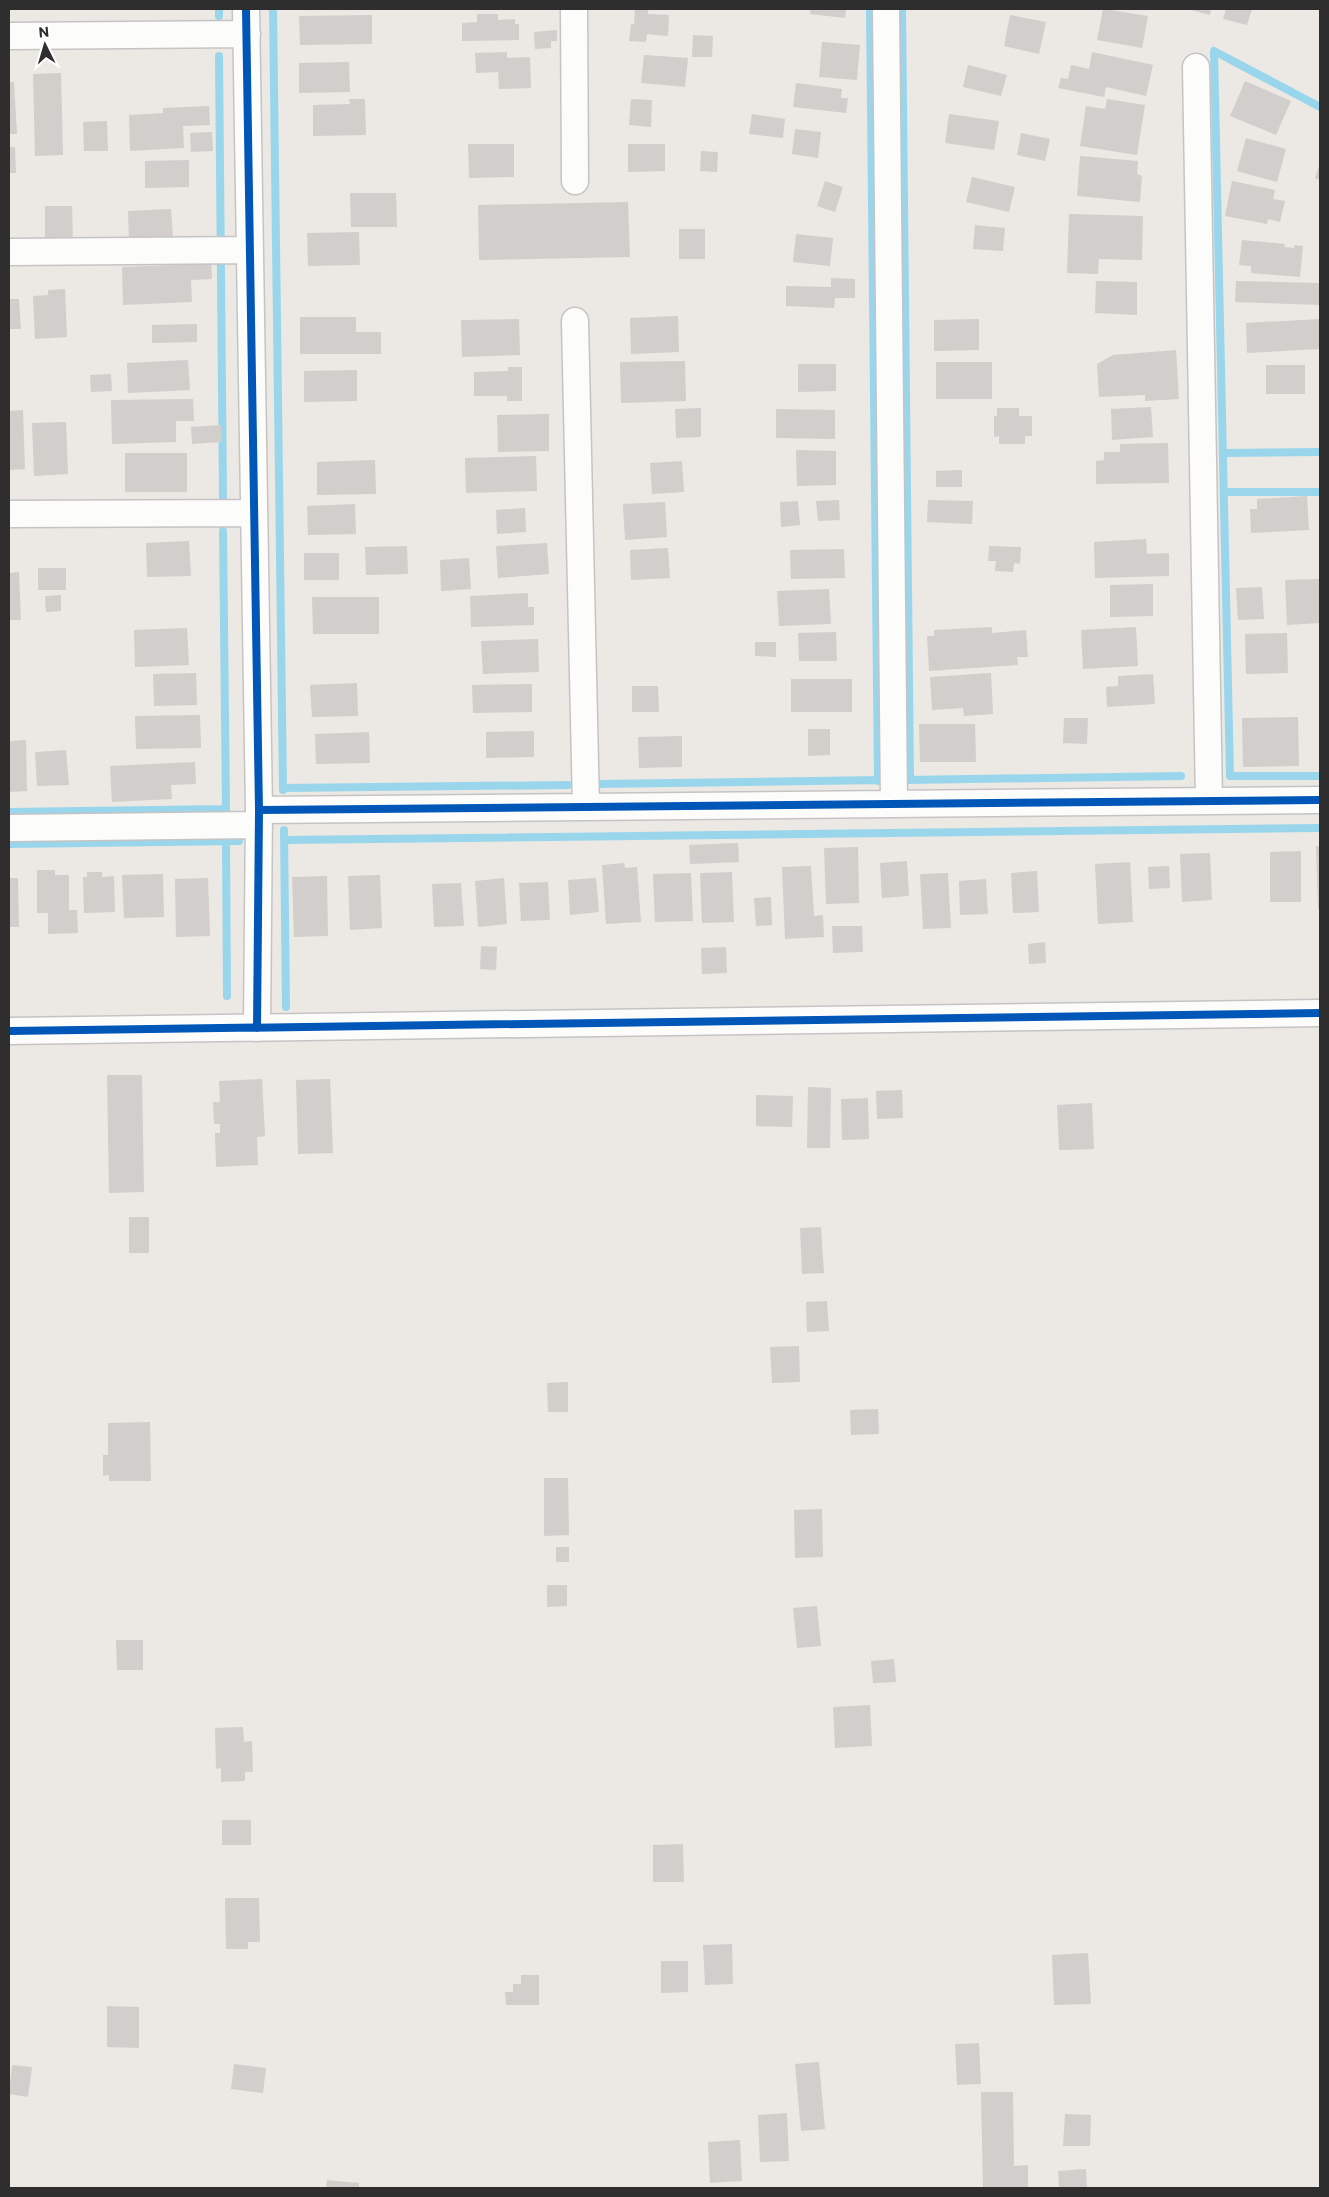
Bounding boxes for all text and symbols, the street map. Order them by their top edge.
north arrow [20,20,70,70]
text: N [38,23,50,40]

